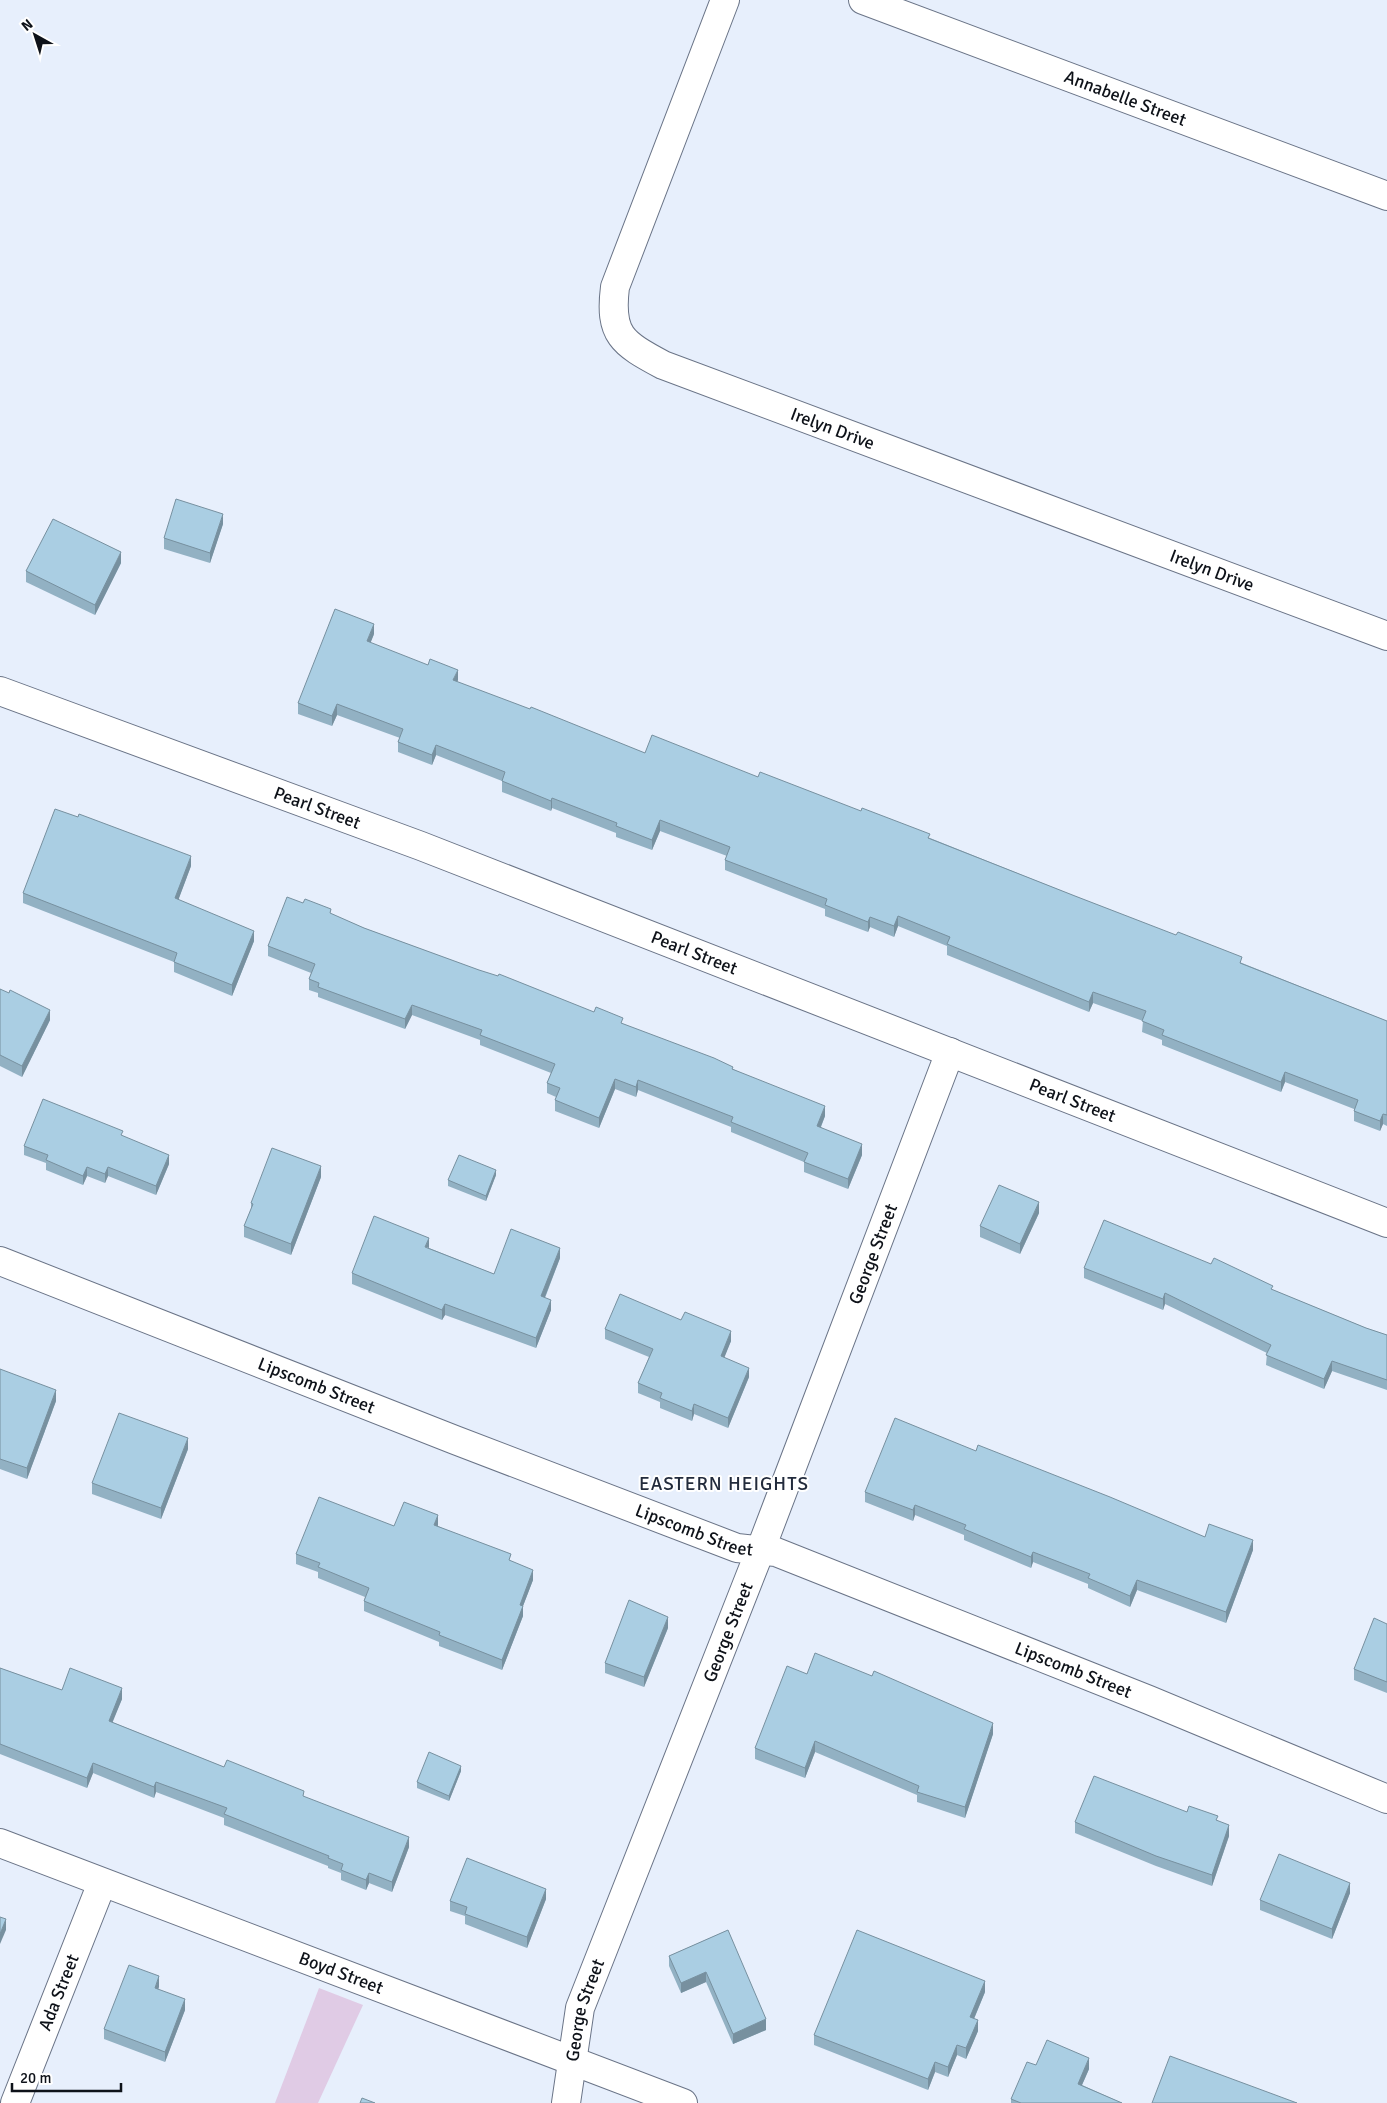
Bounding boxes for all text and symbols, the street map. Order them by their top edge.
north arrow [10,10,60,60]
text: N [18,16,36,35]
street label: Annabelle Street [1061,65,1189,131]
street label: Irelyn Drive [787,403,878,454]
street label: Irelyn Drive [1167,545,1257,596]
street label: Pearl Street [271,782,364,834]
street label: Pearl Street [648,926,741,979]
street label: Pearl Street [1026,1074,1119,1127]
street label: George Street [844,1201,902,1307]
street label: Lipscomb Street [255,1353,378,1418]
district label: EASTERN HEIGHTS [639,1472,809,1496]
street label: Lipscomb Street [632,1499,754,1561]
street label: George Street [698,1579,758,1685]
street label: Lipscomb Street [1012,1637,1135,1703]
street label: Boyd Street [296,1947,386,1999]
street label: Ada Street [34,1951,84,2034]
street label: George Street [561,1956,609,2063]
scale bar [12,2060,121,2092]
text: 20 m [20,2069,51,2087]

